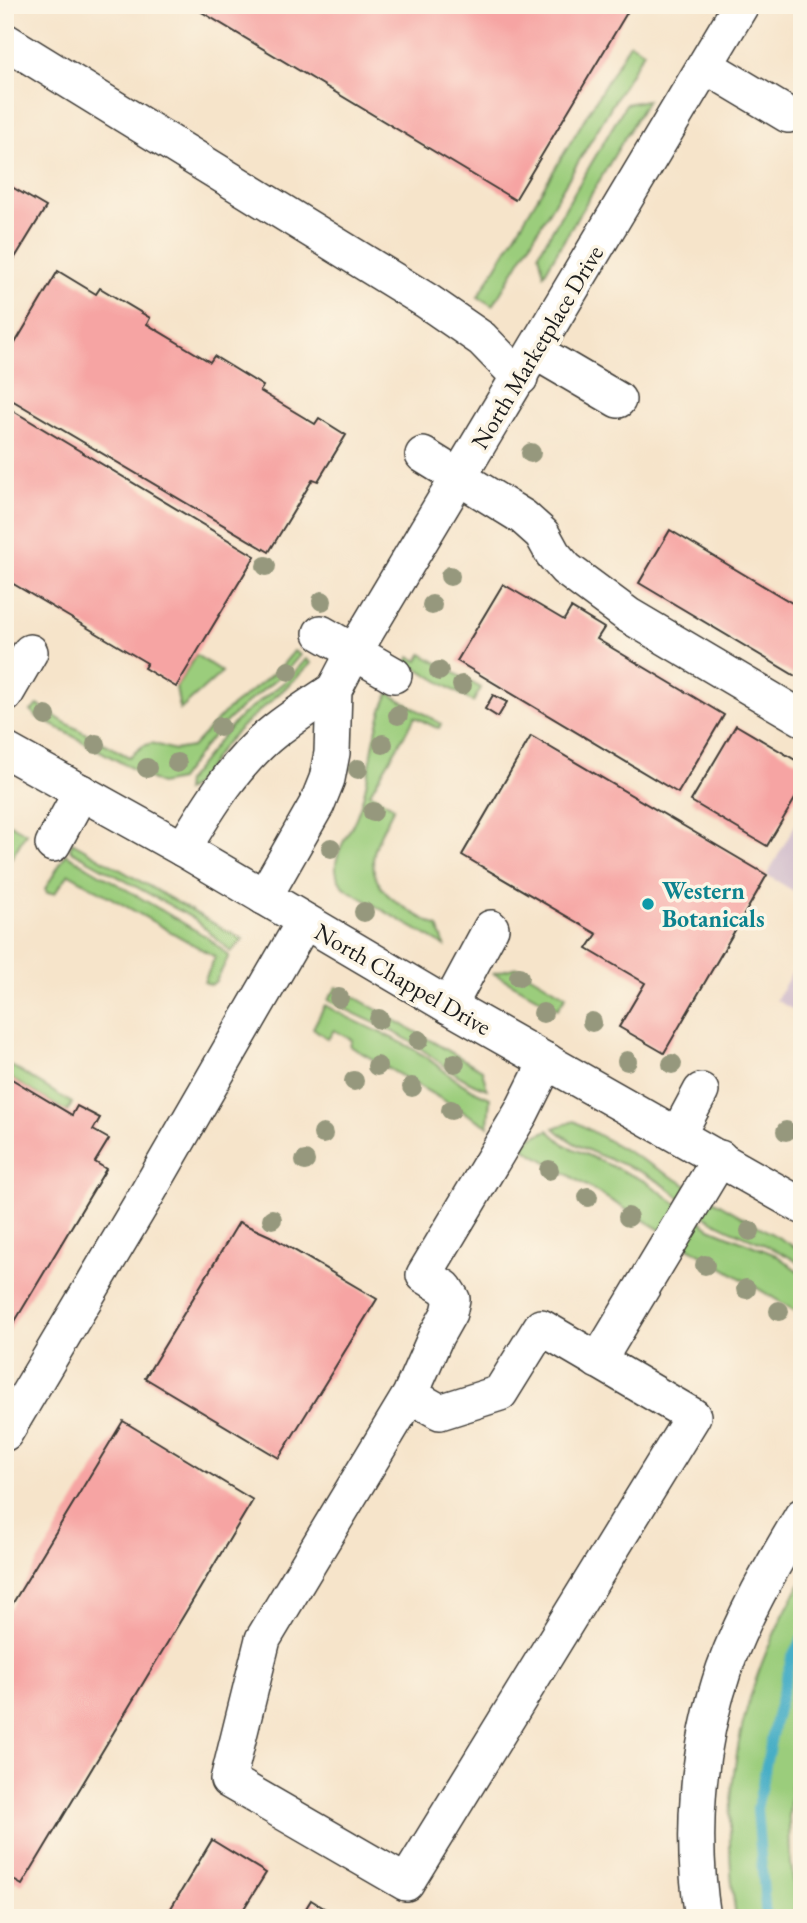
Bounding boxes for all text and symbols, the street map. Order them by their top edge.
street label: North Marketplace Drive [464,239,610,455]
place label: Western Botanicals [662,875,765,934]
marker: Western Botanicals [640,896,656,912]
street label: North Chappel Drive [309,916,497,1042]

